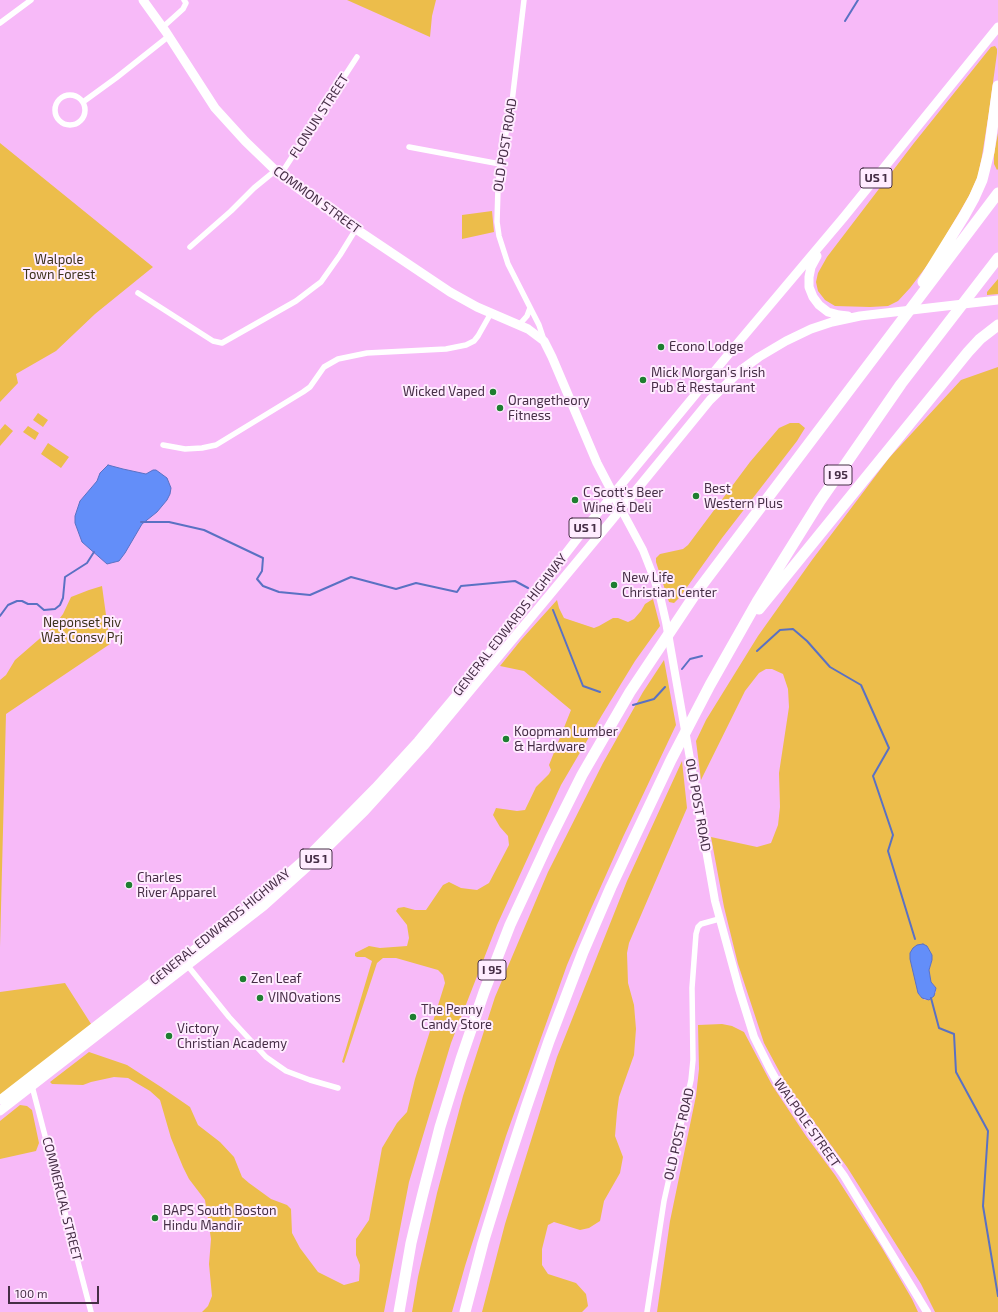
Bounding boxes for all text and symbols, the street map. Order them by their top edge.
street label: FLONUN STREET [286,71,352,161]
street label: OLD POST ROAD [490,97,520,193]
street label: COMMON STREET [270,163,364,237]
road number: US 1 [860,168,892,188]
park label: Walpole Town Forest [23,252,95,283]
place label: Econo Lodge [669,339,743,355]
marker: Econo Lodge [656,342,666,352]
place label: Mick Morgan's Irish Pub & Restaurant [651,365,765,396]
marker: Mick Morgan's Irish Pub & Restaurant [638,375,648,385]
place label: Wicked Vaped [403,384,485,400]
marker: Wicked Vaped [488,387,498,397]
place label: Orangetheory Fitness [508,393,590,424]
marker: Orangetheory Fitness [495,403,505,413]
road number: I 95 [824,465,852,485]
place label: Best Western Plus [704,481,783,512]
place label: C Scott's Beer Wine & Deli [583,485,664,516]
marker: Best Western Plus [691,491,701,501]
marker: C Scott's Beer Wine & Deli [570,495,580,505]
road number: US 1 [569,518,601,538]
street label: GENERAL EDWARDS HIGHWAY [450,551,570,699]
place label: New Life Christian Center [622,570,717,601]
marker: New Life Christian Center [609,580,619,590]
park label: Neponset Riv Wat Consv Prj [41,615,123,646]
place label: Koopman Lumber & Hardware [514,724,618,755]
marker: Koopman Lumber & Hardware [501,734,511,744]
street label: OLD POST ROAD [682,757,714,853]
road number: US 1 [300,849,332,869]
street label: GENERAL EDWARDS HIGHWAY [147,865,293,989]
place label: Charles River Apparel [137,870,216,901]
marker: Charles River Apparel [124,880,134,890]
road number: I 95 [478,960,506,980]
place label: Zen Leaf [251,971,302,987]
marker: Zen Leaf [238,974,248,984]
place label: VINOvations [268,990,341,1006]
marker: VINOvations [255,993,265,1003]
place label: The Penny Candy Store [421,1002,492,1033]
marker: The Penny Candy Store [408,1012,418,1022]
place label: Victory Christian Academy [177,1021,287,1052]
marker: Victory Christian Academy [164,1031,174,1041]
street label: WALPOLE STREET [770,1076,844,1170]
street label: OLD POST ROAD [661,1086,697,1182]
street label: COMMERCIAL STREET [39,1135,85,1263]
place label: BAPS South Boston Hindu Mandir [163,1203,276,1234]
marker: BAPS South Boston Hindu Mandir [150,1213,160,1223]
scale bar [10,1278,101,1304]
text: 100 m [15,1286,47,1300]

